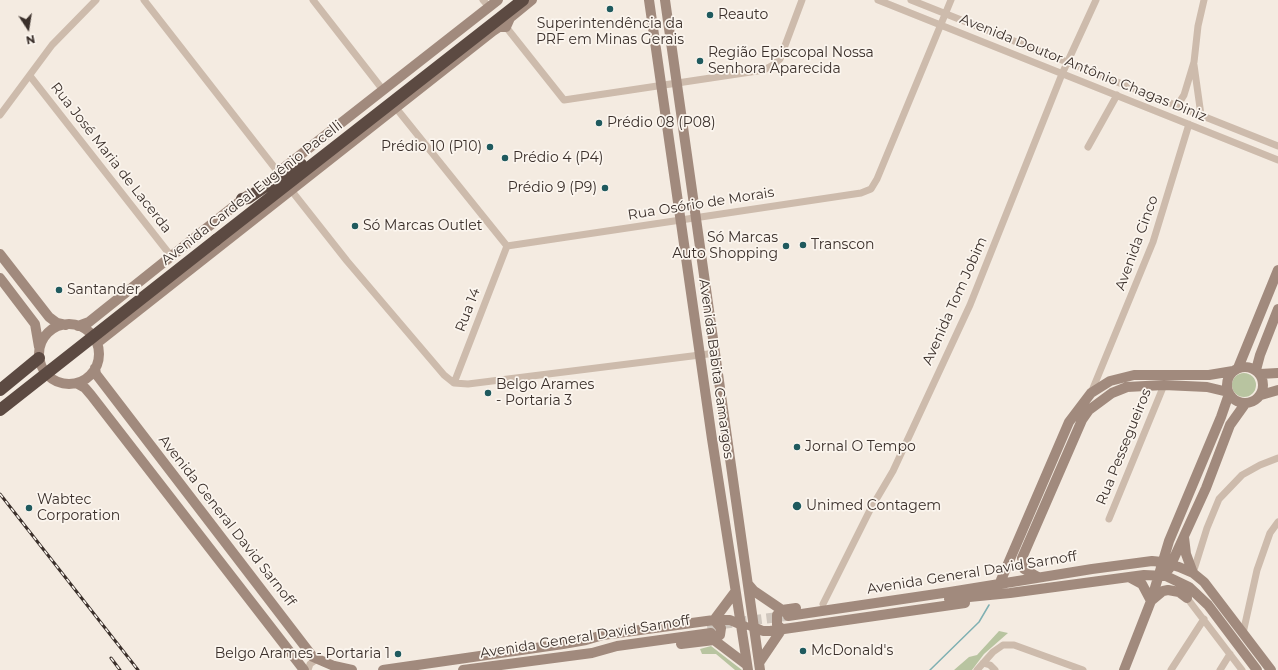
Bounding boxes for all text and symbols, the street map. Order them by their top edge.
marker: Superintendência da PRF em Minas Gerais [605,4,615,14]
place label: Reauto [718,7,768,23]
north arrow [8,8,48,48]
marker: Reauto [705,10,715,20]
street label: Avenida Doutor Antônio Chagas Diniz [957,11,1209,125]
place label: Superintendência da PRF em Minas Gerais [536,16,684,48]
text: N [25,32,36,48]
place label: Região Episcopal Nossa Senhora Aparecida [708,45,874,78]
marker: Região Episcopal Nossa Senhora Aparecida [695,56,705,66]
street label: Rua José Maria de Lacerda [47,79,175,237]
place label: Prédio 08 (P08) [607,115,716,131]
street label: Avenida Cardeal Eugênio Pacelli [158,117,346,269]
marker: Prédio 08 (P08) [594,118,604,128]
place label: Prédio 10 (P10) [381,139,482,155]
marker: Prédio 10 (P10) [485,142,495,152]
place label: Prédio 4 (P4) [513,150,603,166]
marker: Prédio 4 (P4) [500,153,510,163]
place label: Prédio 9 (P9) [508,180,597,196]
marker: Prédio 9 (P9) [600,183,610,193]
street label: Rua Osório de Morais [626,184,776,224]
street label: Avenida Cinco [1112,193,1162,293]
place label: Só Marcas Outlet [363,218,483,234]
marker: Só Marcas Outlet [350,221,360,231]
place label: Só Marcas Auto Shopping [672,230,778,262]
street label: Avenida Tom Jobim [919,234,991,368]
place label: Transcon [811,237,874,253]
marker: Transcon [798,240,808,250]
marker: Só Marcas Auto Shopping [781,241,791,251]
street label: Avenida Babita Camargos [695,278,737,460]
place label: Santander [67,282,140,298]
marker: Santander [54,285,64,295]
street label: Rua 14 [452,286,484,334]
place label: Belgo Arames - Portaria 3 [496,377,594,410]
street label: Rua Pessegueiros [1093,386,1155,508]
marker: Belgo Arames - Portaria 3 [483,388,493,398]
street label: Avenida General David Sarnoff [155,432,299,610]
place label: Jornal O Tempo [805,439,916,455]
marker: Jornal O Tempo [792,442,802,452]
place label: Wabtec Corporation [37,492,120,524]
place label: Unimed Contagem [806,498,941,514]
marker: Unimed Contagem [791,500,803,512]
marker: Wabtec Corporation [24,503,34,513]
street label: Avenida General David Sarnoff [866,548,1078,598]
street label: Avenida General David Sarnoff [479,612,691,662]
place label: McDonald's [811,643,893,659]
place label: Belgo Arames - Portaria 1 [215,646,390,662]
marker: McDonald's [798,646,808,656]
marker: Belgo Arames - Portaria 1 [393,649,403,659]

